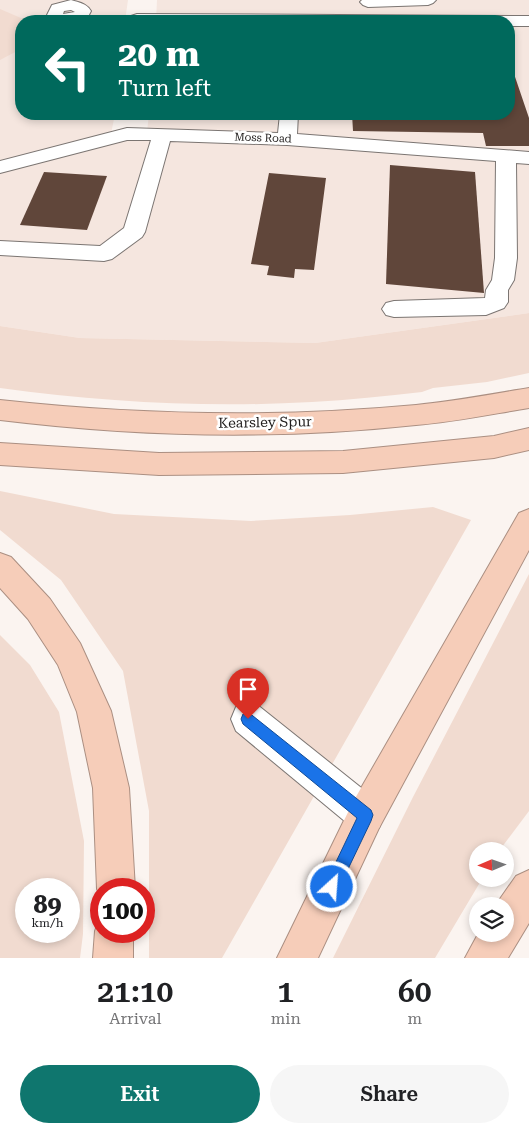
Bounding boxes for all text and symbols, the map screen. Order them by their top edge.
text: 20 m [118,34,200,75]
icon: left [35,35,100,100]
text: Turn left [118,76,211,101]
street label: Moss Road [234,131,292,145]
street label: Kearsley Spur [218,413,312,431]
pin [227,668,269,719]
icon: arrive [234,675,262,703]
north arrow [469,842,514,888]
map controls [469,842,514,942]
position arrow [305,860,357,912]
speed limit sign: 100 [90,878,155,943]
text: 89 [33,890,62,919]
button: layers [469,897,514,942]
text: km/h [31,916,64,930]
text: 21:10 [97,974,173,1009]
text: 1 [277,974,294,1009]
text: 60 [398,974,432,1009]
text: Arrival [109,1009,161,1028]
text: min [271,1009,301,1028]
text: m [408,1009,422,1028]
button: Exit [20,1065,260,1123]
button: Share [270,1065,509,1123]

